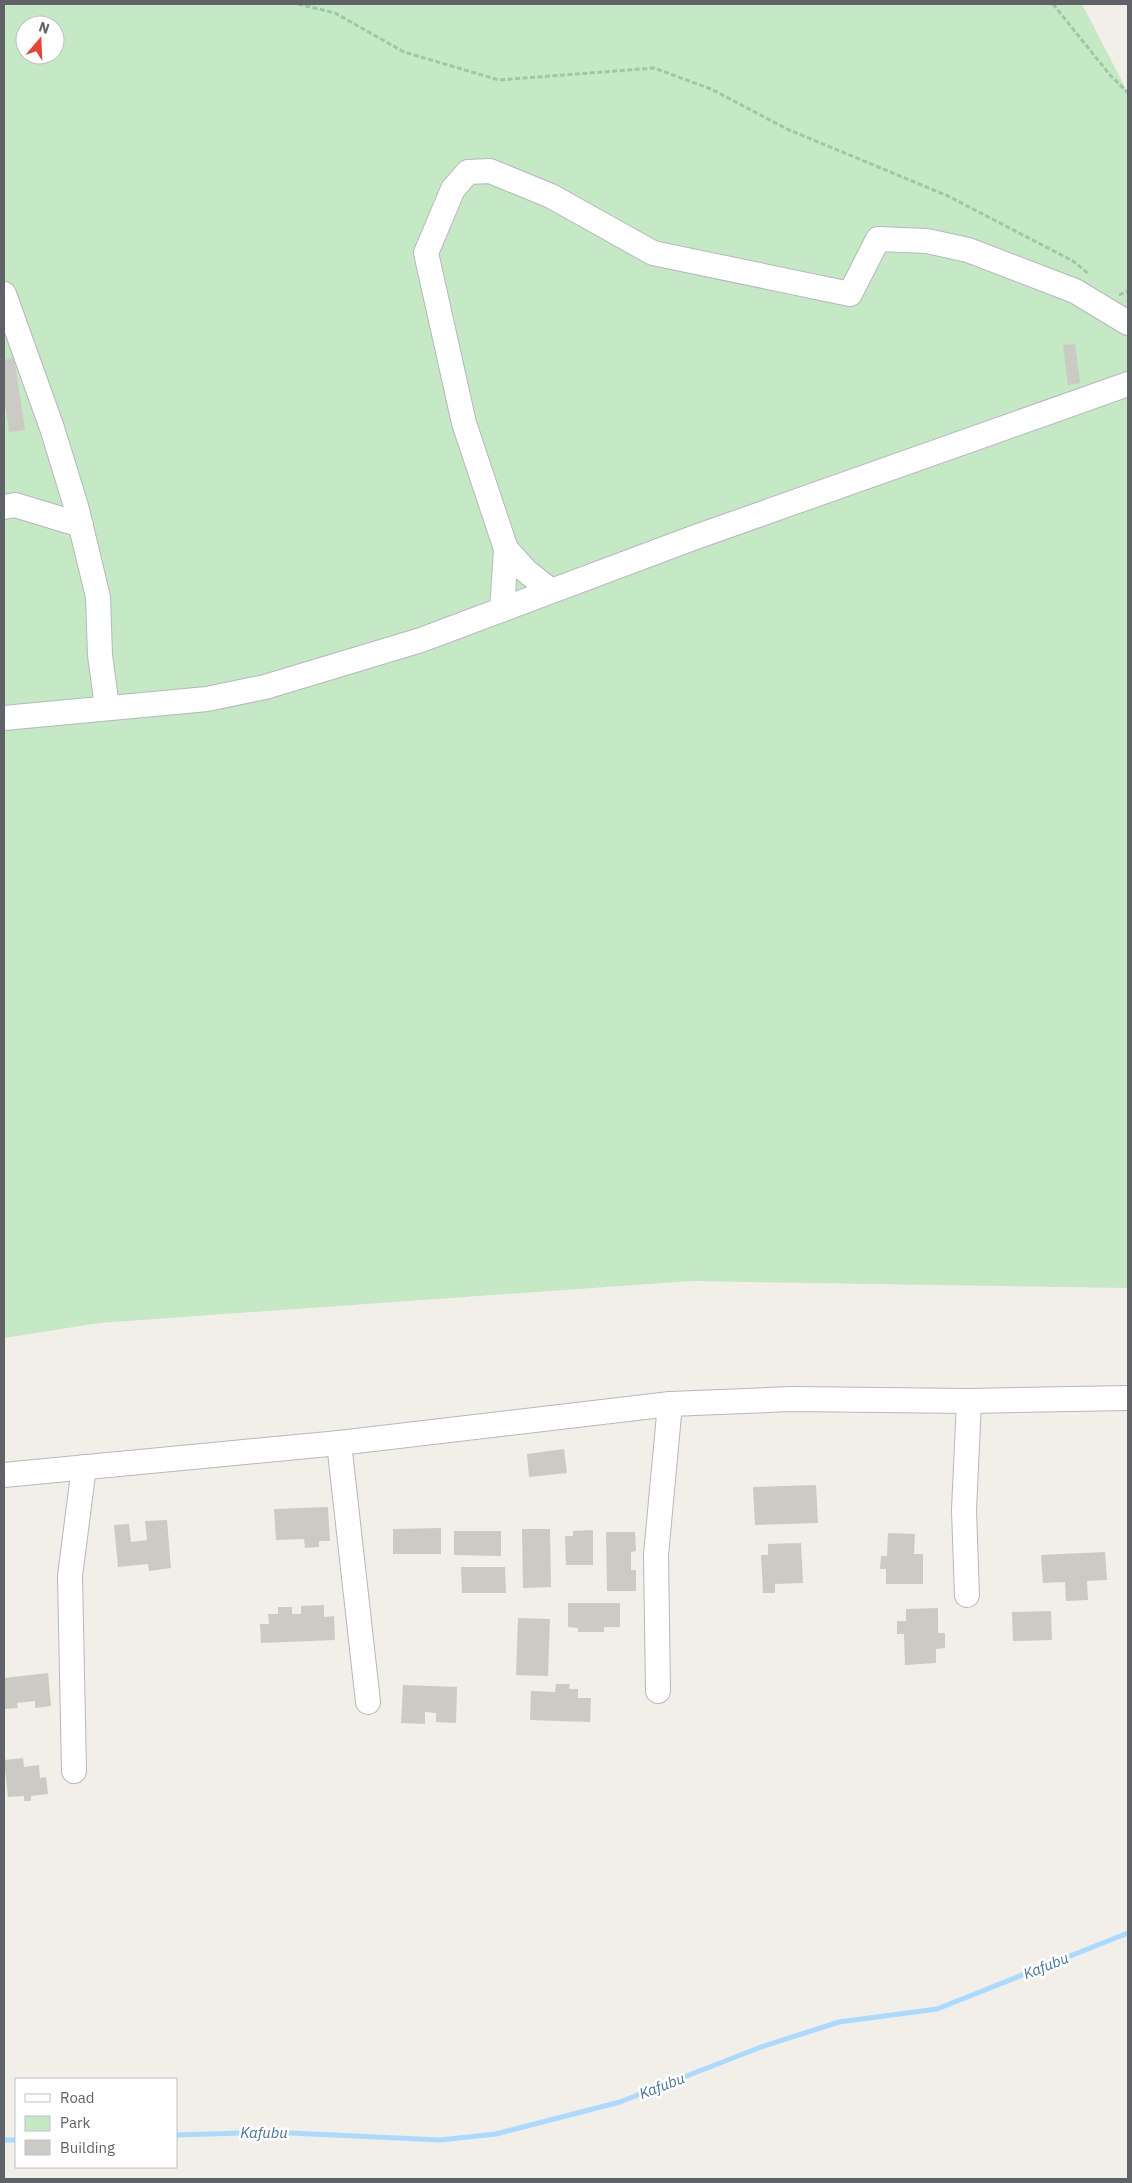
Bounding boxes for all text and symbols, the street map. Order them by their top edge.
north arrow [15,15,65,65]
text: N [37,18,52,38]
water label: Kafubu [1020,1948,1071,1983]
water label: Kafubu [636,2068,687,2103]
legend [15,2078,178,2168]
text: Road [60,2088,95,2107]
text: Park [60,2113,90,2132]
water label: Kafubu [240,2123,288,2142]
text: Building [60,2138,115,2157]

